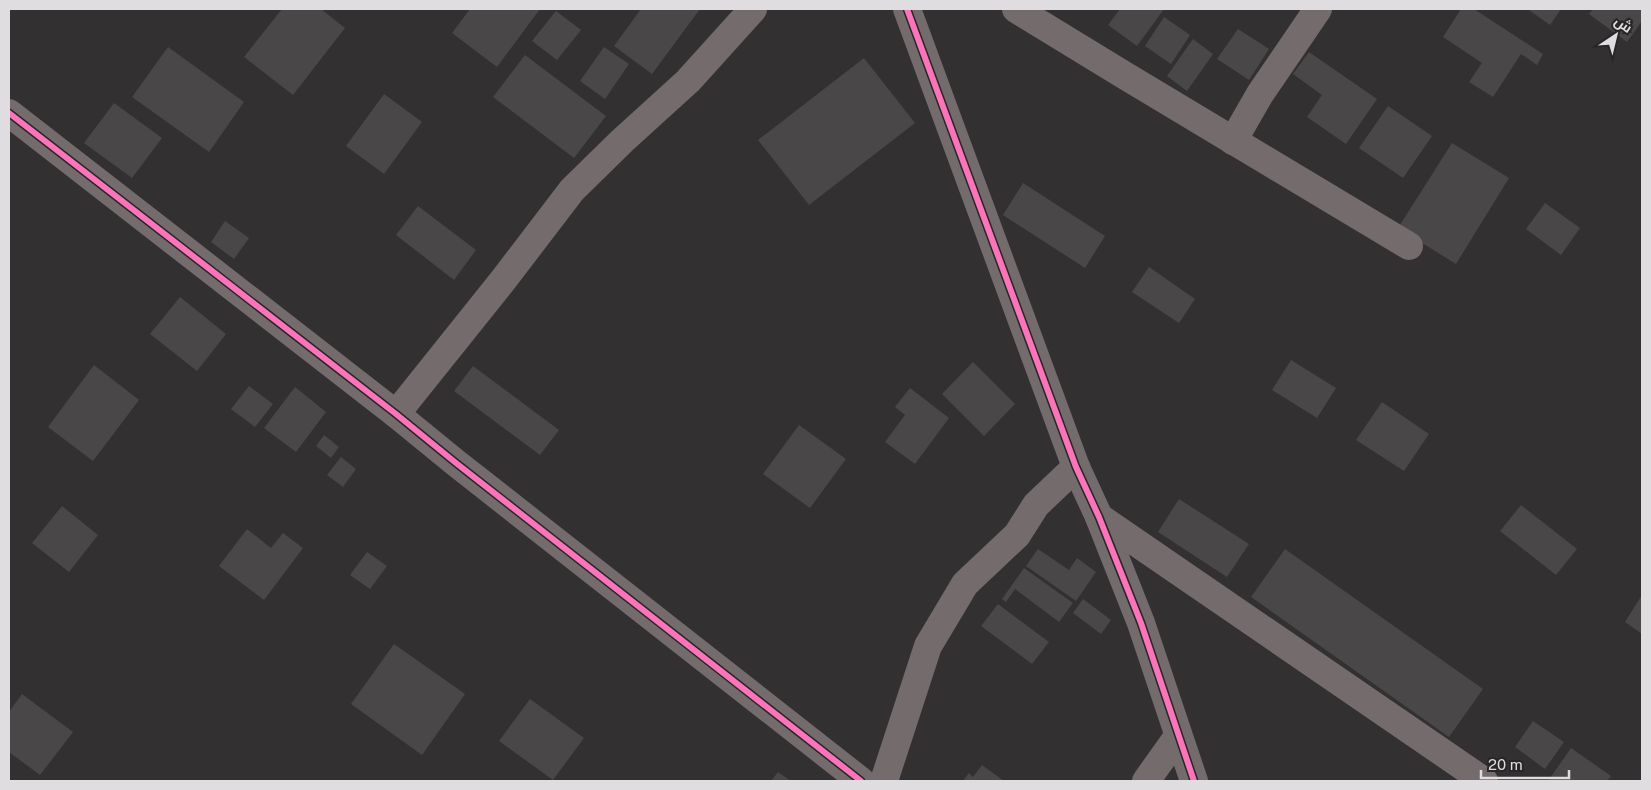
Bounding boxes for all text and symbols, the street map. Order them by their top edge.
north arrow [1591,10,1641,60]
text: ش [1611,13,1635,37]
scale bar [1481,748,1568,780]
text: 20 m [1488,756,1523,773]

